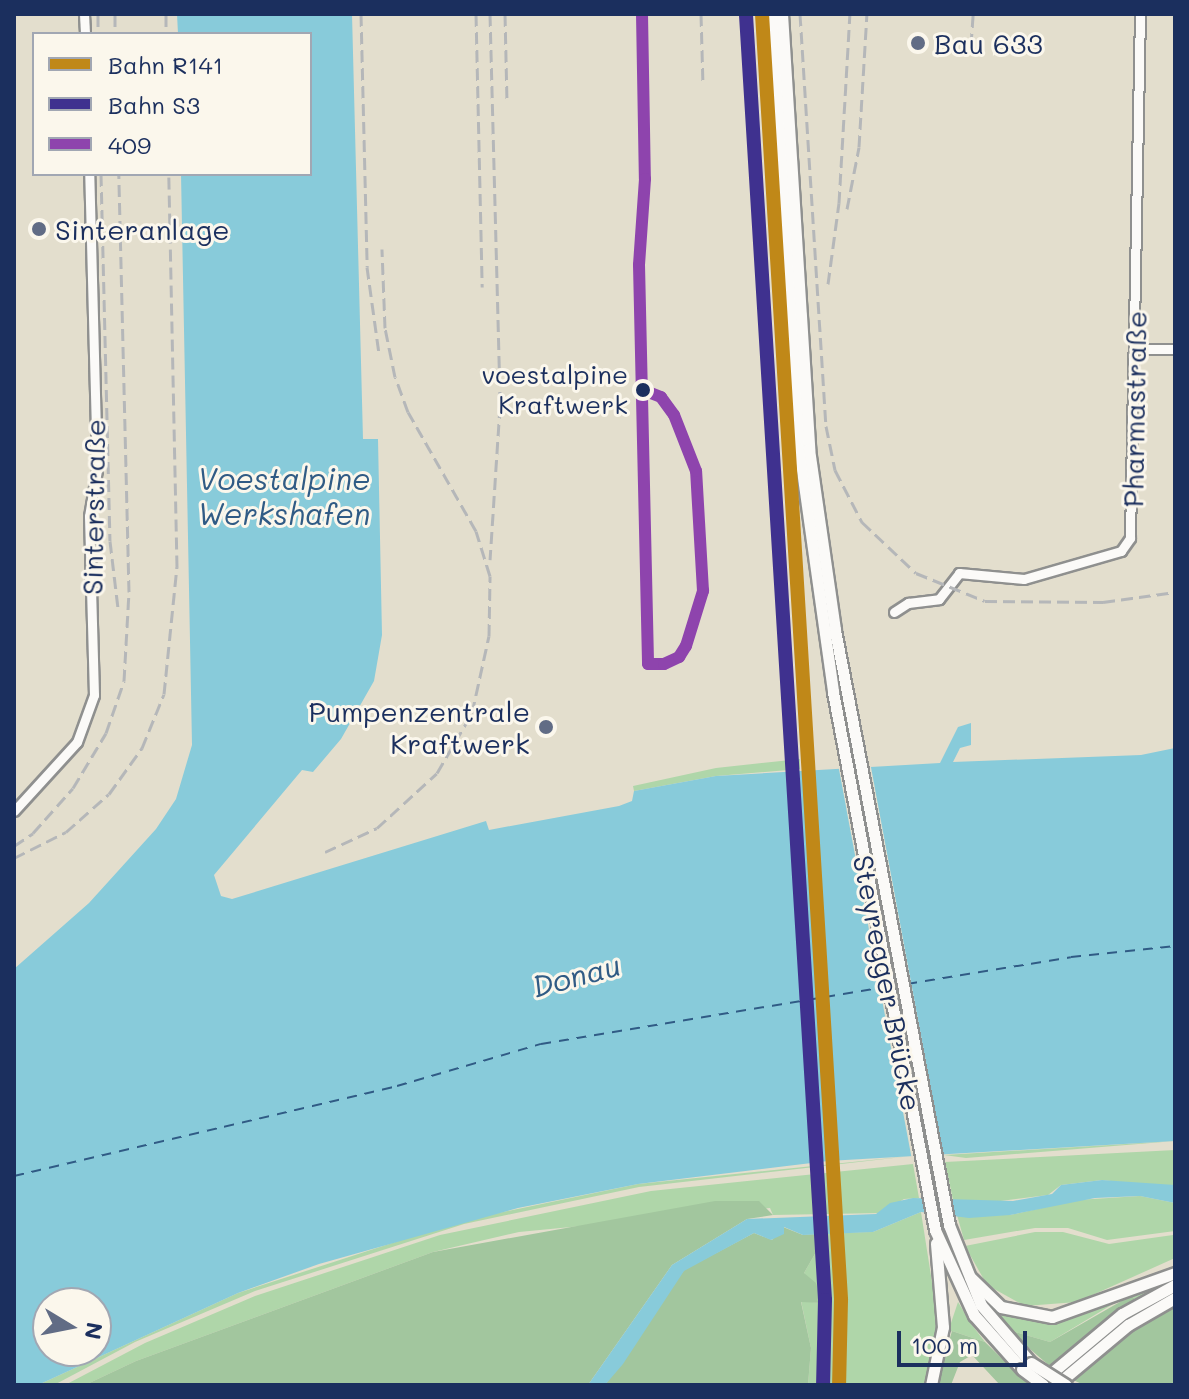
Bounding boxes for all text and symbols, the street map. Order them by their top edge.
place label: Bau 633 [934,26,1043,60]
legend [32,32,312,176]
marker: Bau 633 [909,34,927,52]
text: Bahn R141 [108,49,223,80]
text: Bahn S3 [108,89,200,120]
text: 409 [108,129,151,160]
place label: Sinteranlage [55,212,230,246]
marker: Sinteranlage [30,220,48,238]
street label: Pharmastraße [1115,310,1153,508]
place label: voestalpine Kraftwerk [481,359,628,420]
marker: voestalpine Kraftwerk [635,382,651,398]
street label: Sinterstraße [75,419,111,595]
water label: Voestalpine Werkshafen [197,460,371,530]
place label: Pumpenzentrale Kraftwerk [309,694,530,760]
marker: Pumpenzentrale Kraftwerk [537,718,555,736]
street label: Steyregger Brücke [847,852,929,1114]
water label: Donau [528,946,624,1004]
north arrow [32,1287,112,1367]
scale bar [901,1315,1031,1365]
text: N [78,1320,110,1342]
text: 100 m [911,1329,978,1360]

